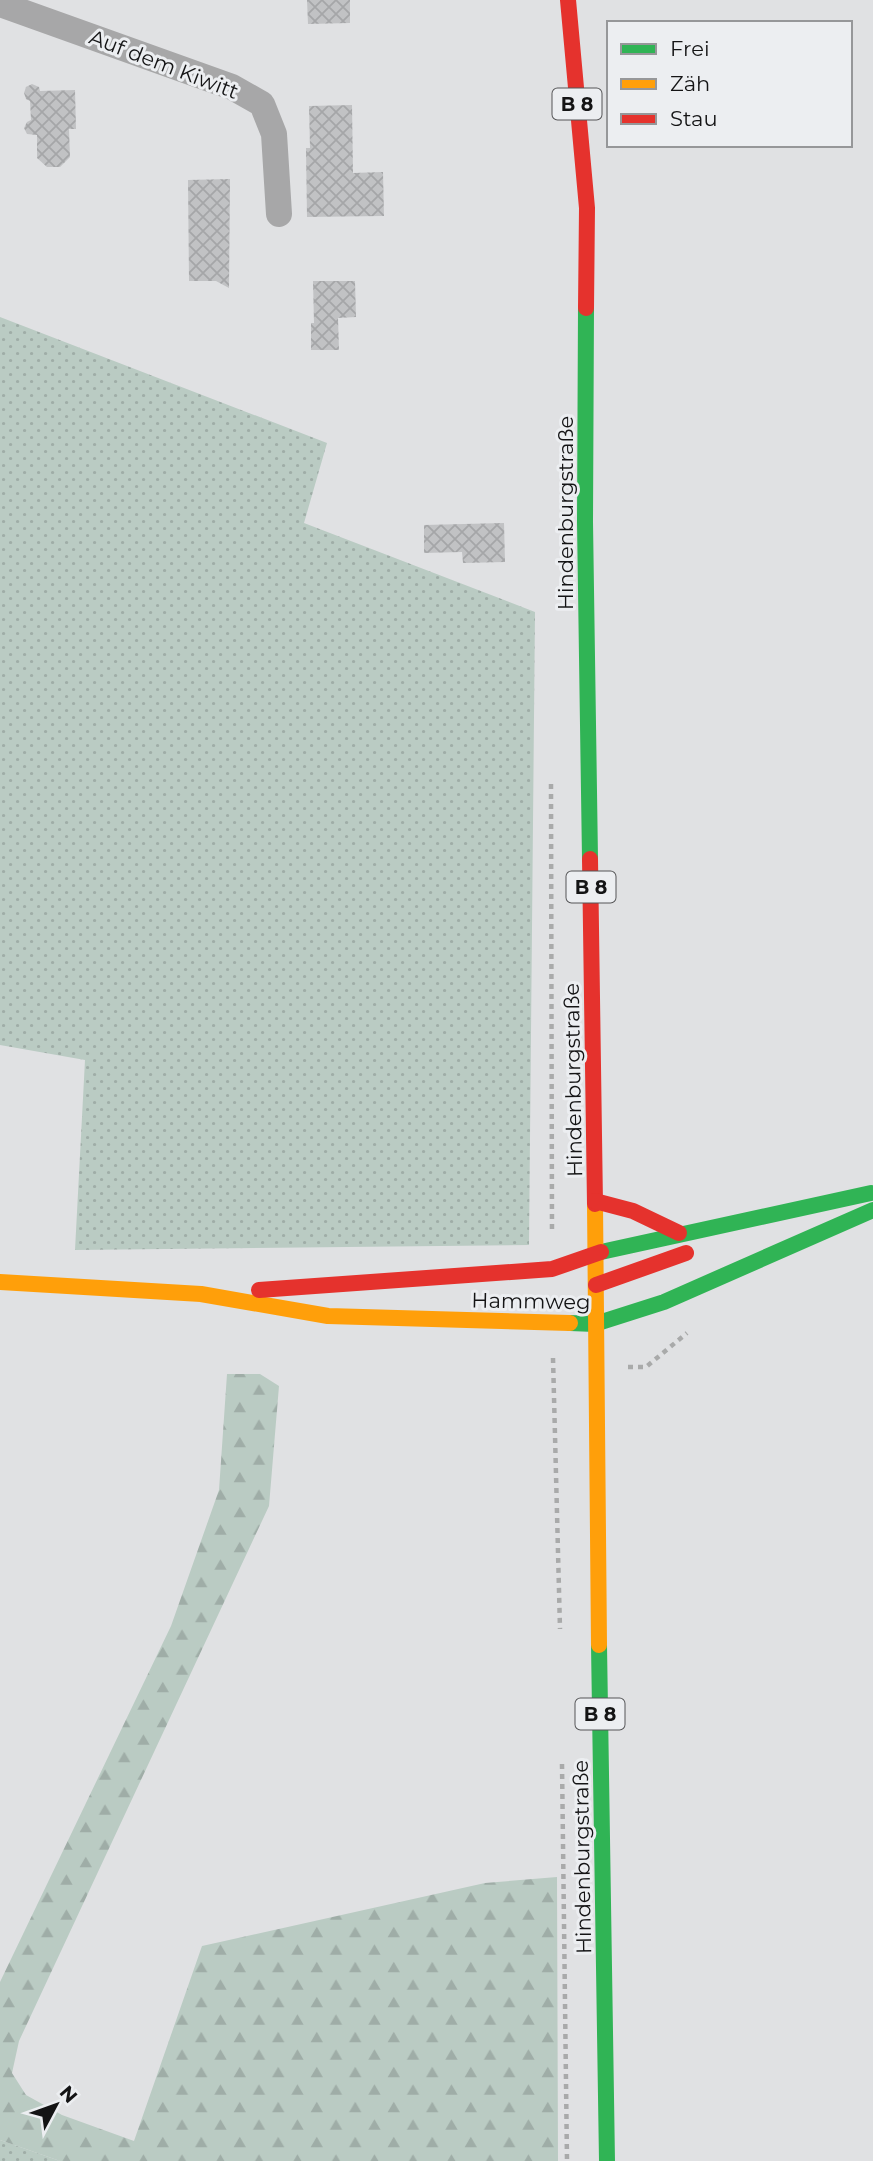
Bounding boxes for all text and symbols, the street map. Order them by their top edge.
legend [607,21,852,147]
street label: Auf dem Kiwitt [86,24,242,104]
text: Frei [670,36,710,61]
text: Zäh [670,71,710,96]
road number: B 8 [552,88,602,120]
text: Stau [670,106,718,131]
street label: Hindenburgstraße [553,416,578,610]
road number: B 8 [566,872,616,902]
street label: Hindenburgstraße [559,983,587,1177]
street label: Hammweg [471,1287,591,1315]
road number: B 8 [576,1698,624,1730]
street label: Hindenburgstraße [568,1760,596,1954]
north arrow [21,2070,91,2140]
text: N [55,2081,82,2108]

